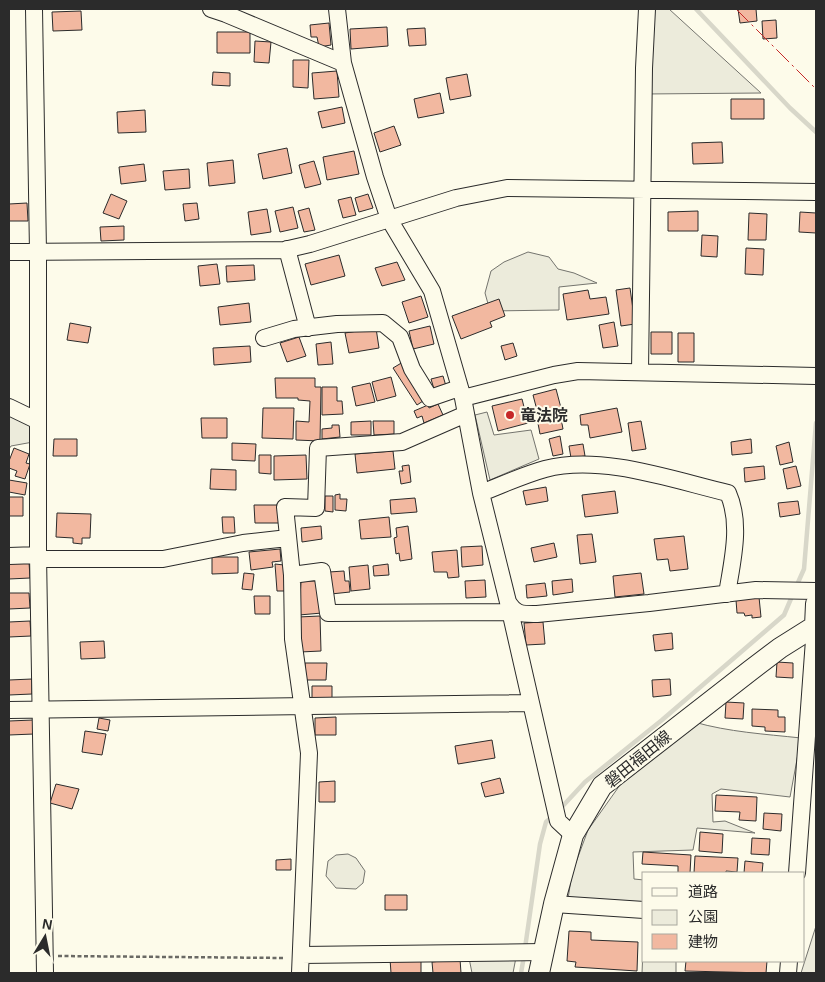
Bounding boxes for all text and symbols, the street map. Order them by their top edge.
place label: 竜法院 [520,407,568,424]
marker: 竜法院 [504,409,516,421]
street label: 磐田福田線 [602,727,674,791]
legend [642,872,805,962]
text: 道路 [688,883,718,900]
text: 公園 [688,908,718,925]
north arrow [20,912,70,962]
text: N [41,915,54,933]
text: 建物 [688,933,718,950]

